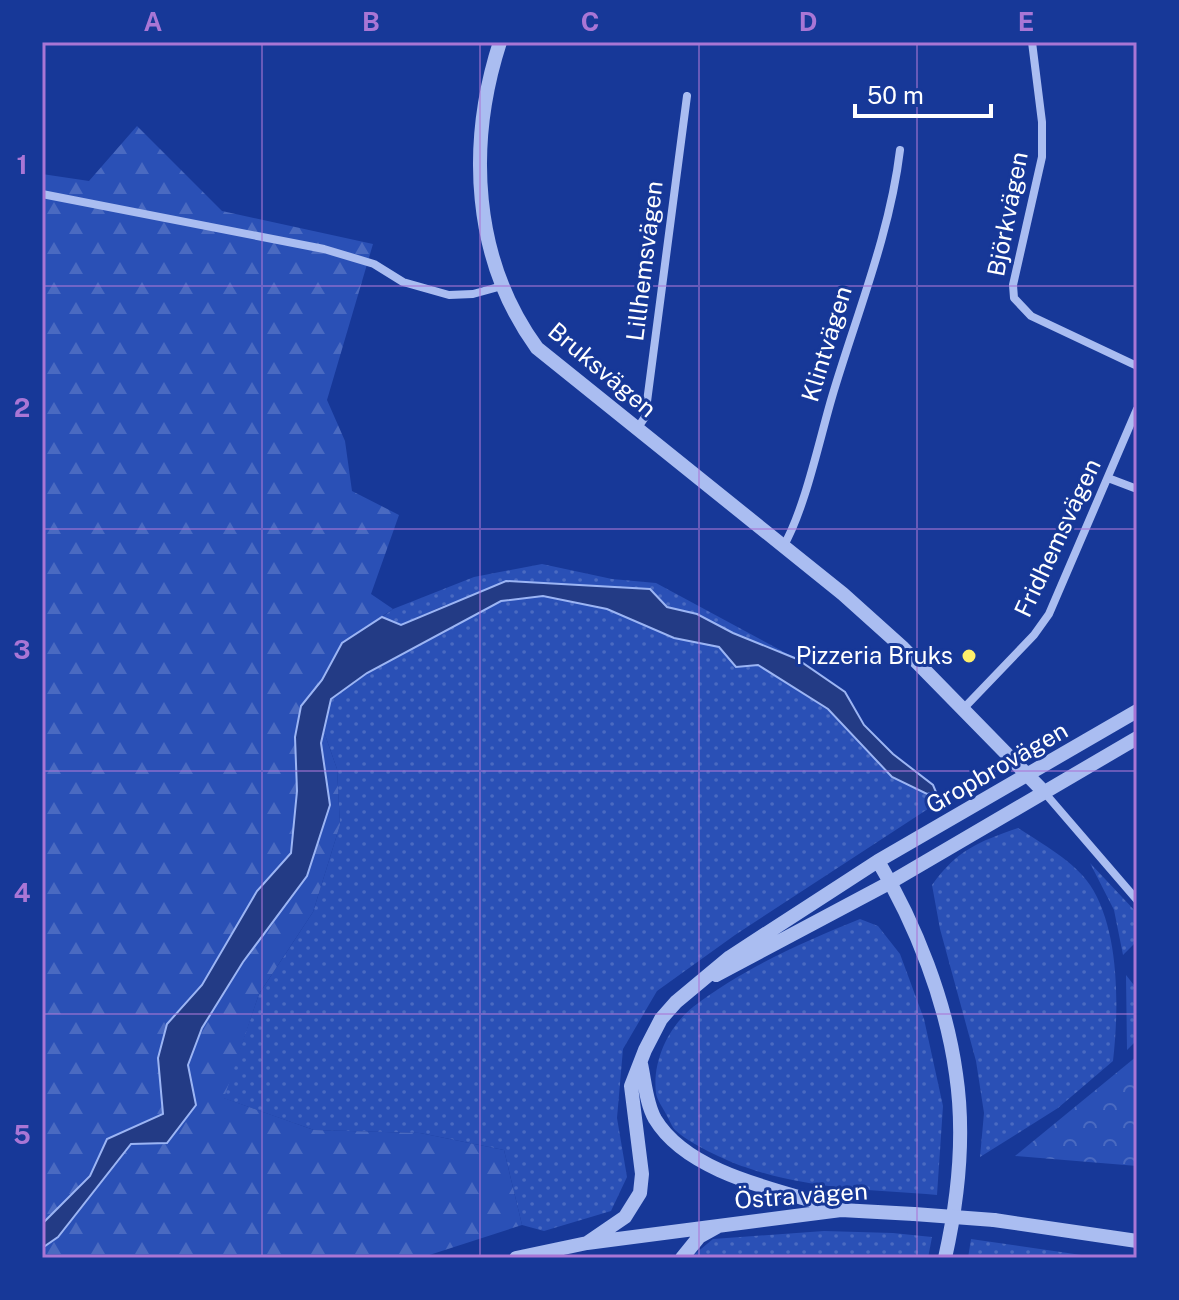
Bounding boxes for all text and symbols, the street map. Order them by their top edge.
text: A [144,6,163,37]
text: B [362,6,380,37]
text: C [581,6,599,37]
text: D [799,6,817,37]
text: E [1018,6,1034,37]
scale bar [855,68,991,118]
text: 50 m [867,81,924,109]
text: 1 [16,149,28,180]
street label: Björkvägen [981,149,1033,278]
street label: Lillhemsvägen [620,179,668,343]
street label: Klintvägen [795,283,857,405]
street label: Bruksvägen [543,316,662,422]
text: 2 [14,392,30,423]
street label: Fridhemsvägen [1008,454,1106,621]
text: 3 [13,634,31,665]
place label: Pizzeria Bruks [796,641,953,669]
marker: Pizzeria Bruks [960,647,978,665]
street label: Gropbrovägen [921,715,1072,819]
text: 4 [13,877,31,908]
text: 5 [13,1119,31,1150]
street label: Östra vägen [733,1175,869,1214]

